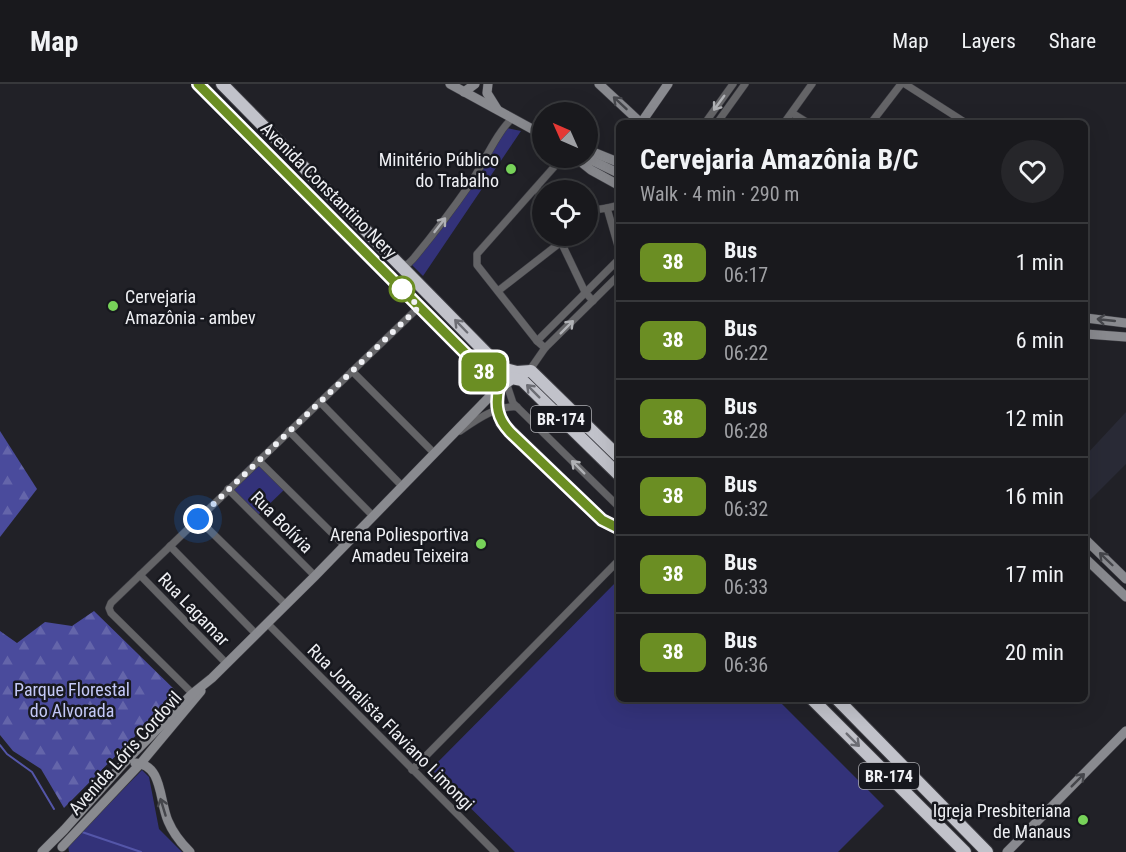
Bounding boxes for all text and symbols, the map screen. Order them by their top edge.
text: Map [30,25,78,58]
text: Map [892,29,929,53]
text: Layers [962,29,1016,53]
text: Share [1049,29,1096,53]
one-way arrow [713,95,725,111]
one-way arrow [613,97,628,111]
north arrow [532,102,598,168]
map controls [532,102,598,246]
street label: Avenida Constantino Nery [257,118,402,263]
button: heart [1001,140,1064,203]
text: Cervejaria Amazônia B/C [640,143,919,176]
place label: Minitério Público do Trabalho [379,149,499,191]
marker: Minitério Público do Trabalho [504,162,518,176]
button: locate [532,180,598,246]
text: Walk · 4 min · 290 m [640,182,799,206]
one-way arrow [434,217,447,233]
text: Bus [724,238,757,263]
text: 38 [662,250,684,274]
text: 1 min [1016,250,1064,275]
text: 06:17 [724,263,768,287]
unlabelled marker [389,276,415,302]
place label: Cervejaria Amazônia - ambev [125,286,256,328]
marker: Cervejaria Amazônia - ambev [106,299,120,313]
one-way arrow [1097,315,1116,326]
text: Bus [724,316,757,341]
one-way arrow [453,318,468,333]
one-way arrow [560,319,574,334]
text: 38 [662,328,684,352]
text: 6 min [1016,328,1064,353]
text: 06:22 [724,341,768,365]
line badge: 38 [457,352,511,392]
text: 38 [473,360,495,384]
one-way arrow [526,383,541,398]
text: Bus [724,394,757,419]
road number: BR-174 [531,406,591,432]
text: 38 [662,406,684,430]
text: 12 min [1005,406,1064,431]
text: 06:28 [724,419,768,443]
one-way arrow [570,459,585,474]
text: Bus [724,472,757,497]
text: 38 [662,484,684,508]
text: 16 min [1005,484,1064,509]
street label: Rua Bolívia [247,487,317,557]
text: 06:32 [724,497,768,521]
your location [183,504,213,534]
place label: Arena Poliesportiva Amadeu Teixeira [330,524,469,566]
marker: Arena Poliesportiva Amadeu Teixeira [474,537,488,551]
text: Bus [724,550,757,575]
one-way arrow [1099,552,1114,566]
text: 38 [662,562,684,586]
text: 17 min [1005,562,1064,587]
street label: Rua Lagamar [154,568,234,650]
text: 06:33 [724,575,768,599]
text: Bus [724,628,757,653]
street label: Rua Jornalista Flaviano Limongi [303,639,479,815]
text: 38 [662,640,684,664]
text: 20 min [1005,640,1064,665]
text: 06:36 [724,653,768,677]
park label: Parque Florestal do Alvorada [14,679,130,721]
street label: Avenida Lóris Cordovil [64,687,186,819]
one-way arrow [846,733,861,748]
road number: BR-174 [859,763,919,789]
one-way arrow [1070,773,1085,788]
one-way arrow [157,798,168,817]
place label: Igreja Presbiteriana de Manaus [933,800,1071,842]
marker: Igreja Presbiteriana de Manaus [1076,813,1090,827]

